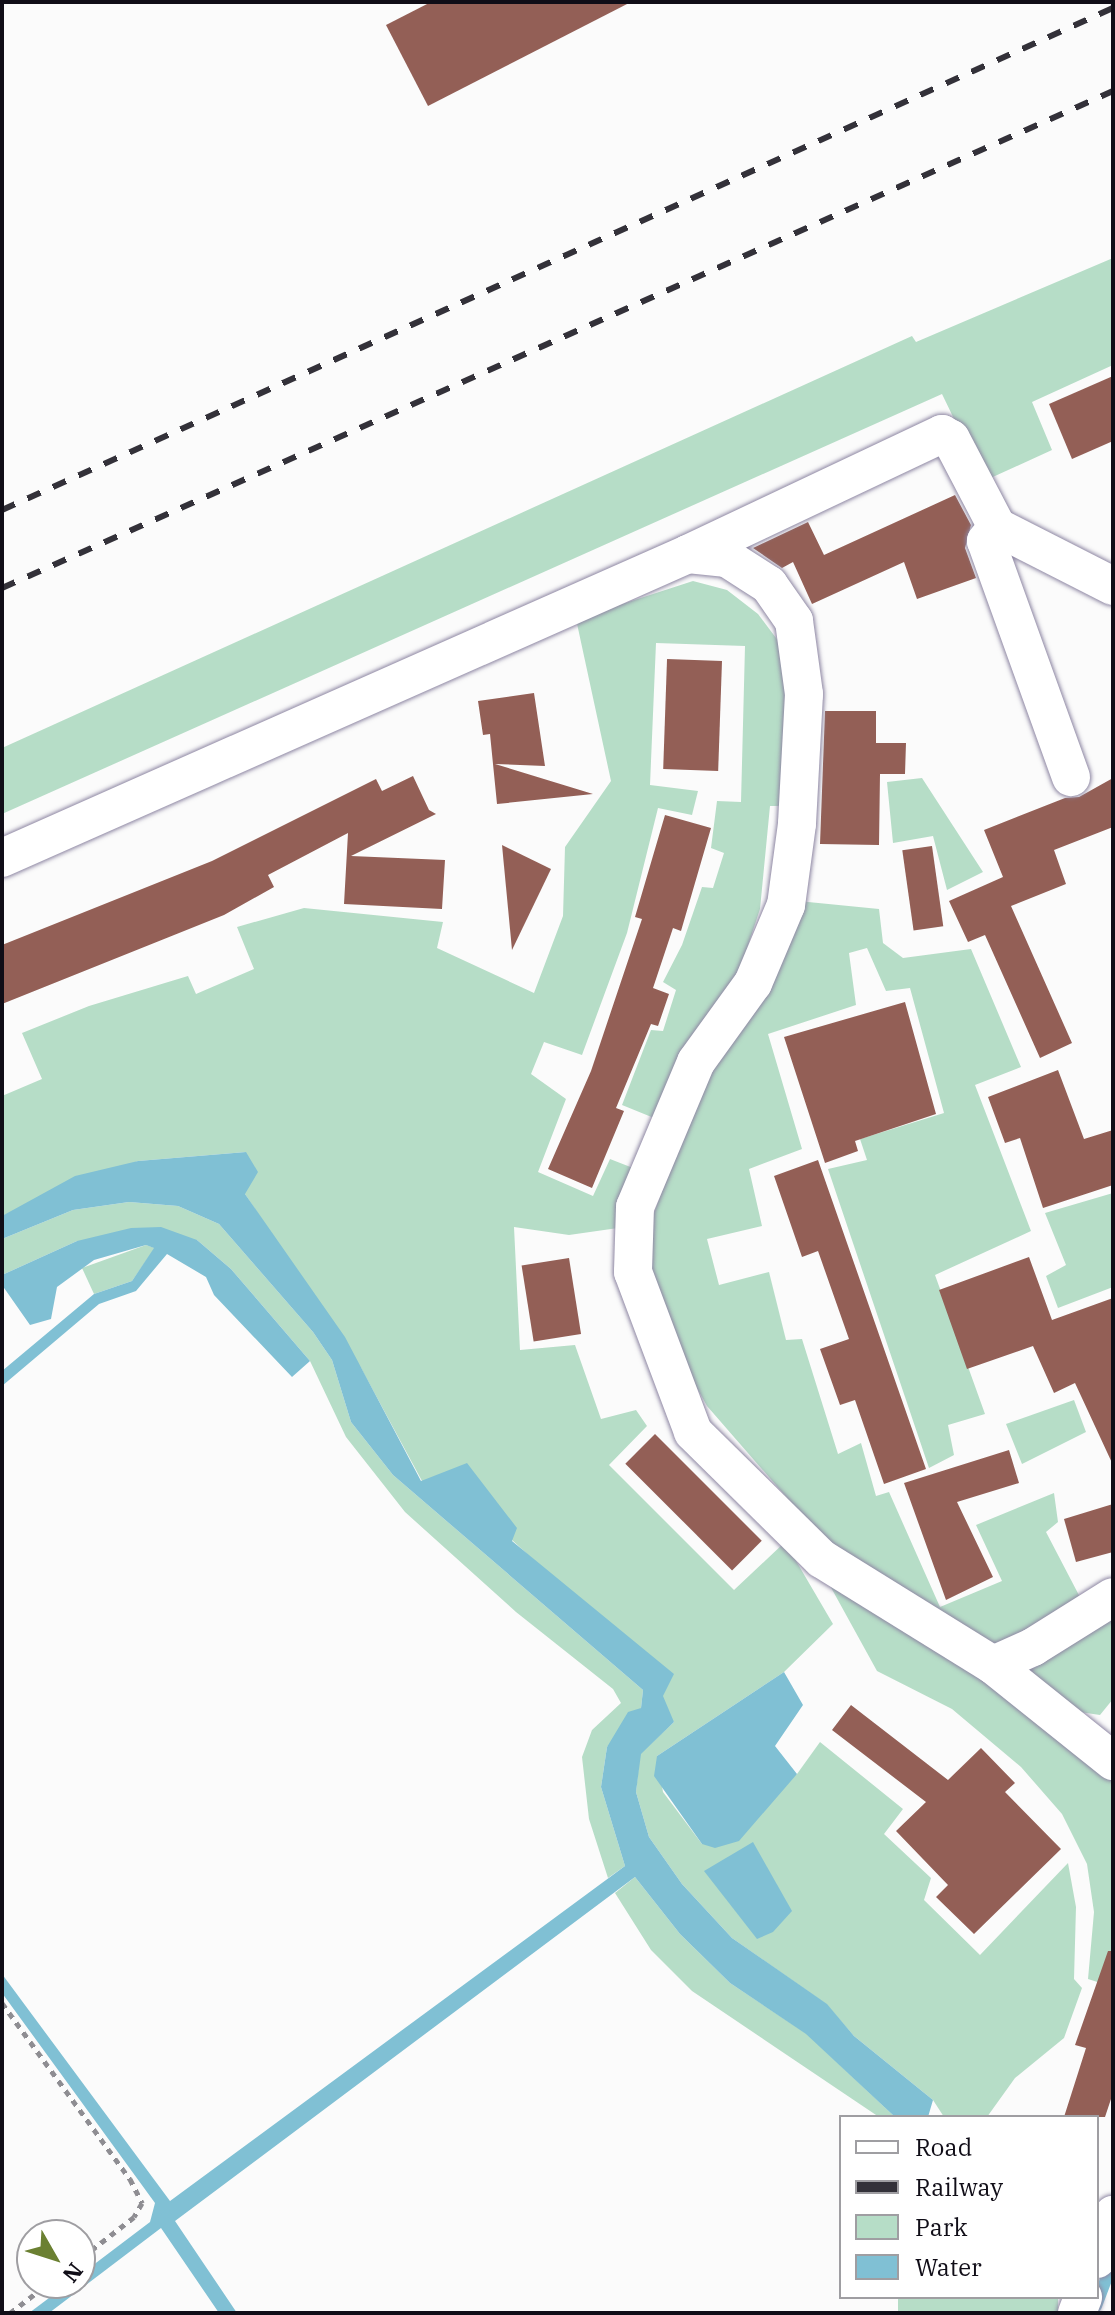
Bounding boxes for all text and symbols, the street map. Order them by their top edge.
legend [839,2115,1099,2299]
text: Road [915,2131,972,2163]
text: Railway [915,2171,1003,2203]
text: Park [915,2211,967,2243]
north arrow [16,2219,96,2299]
text: Water [915,2251,982,2283]
text: N [57,2257,90,2289]

